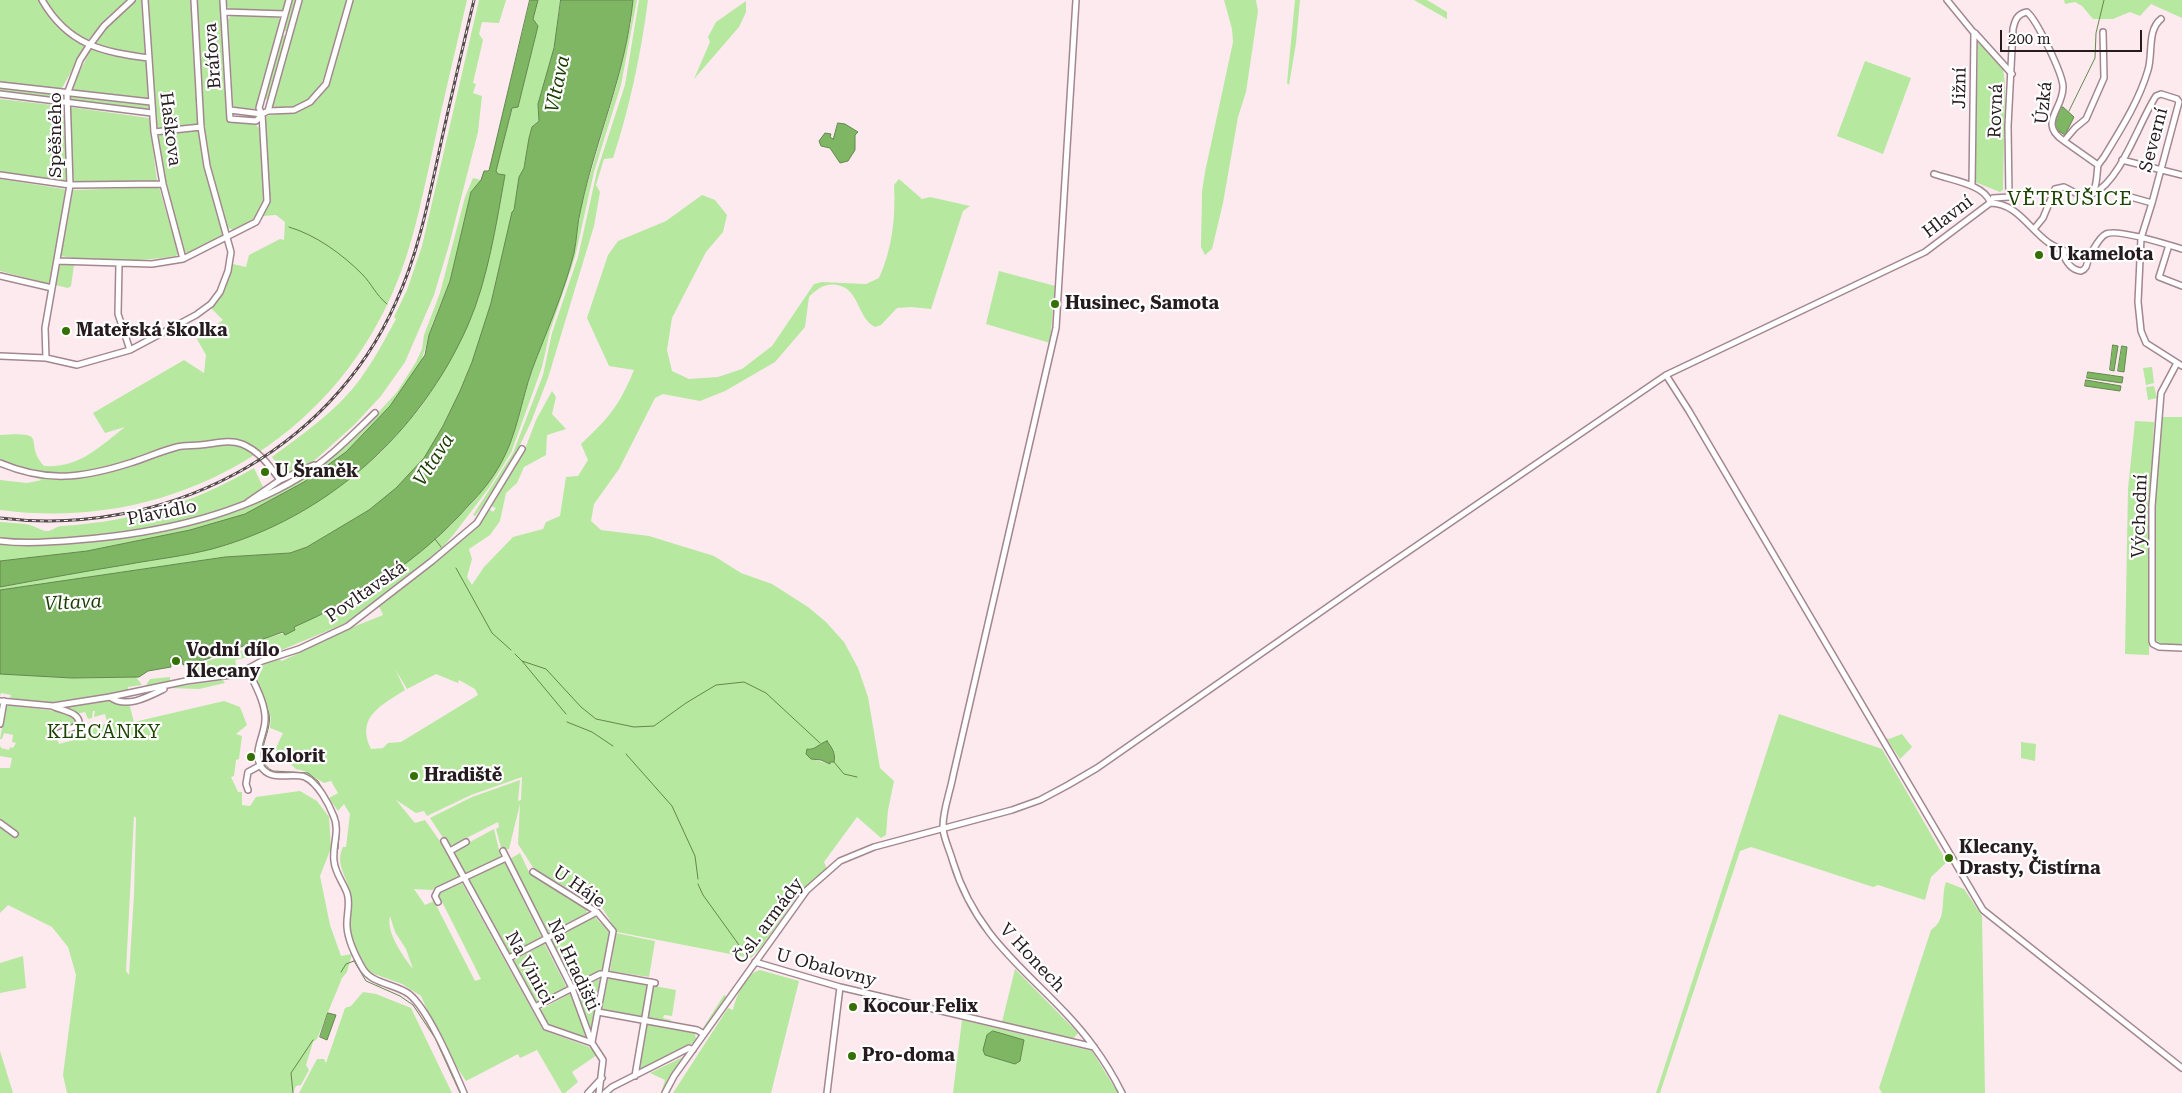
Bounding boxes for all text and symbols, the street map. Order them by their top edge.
scale bar [2002,20,2144,52]
street label: Bráfova [200,22,226,90]
text: 200 m [2008,30,2051,48]
water label: Vltava [541,53,575,115]
street label: Jižní [1949,67,1971,109]
street label: Úzká [2031,80,2057,126]
street label: Rovná [1984,83,2008,139]
street label: Haškova [155,91,185,167]
street label: Spěšného [45,92,67,178]
street label: Severní [2135,105,2173,175]
district label: VĚTRUŠICE [2006,187,2134,211]
street label: Hlavní [1918,191,1978,243]
place label: U kamelota [2049,244,2153,266]
marker: U kamelota [2033,249,2045,261]
place label: Husinec, Samota [1065,293,1219,315]
marker: Husinec, Samota [1049,298,1061,310]
place label: Mateřská školka [76,320,228,342]
marker: Mateřská školka [60,325,72,337]
water label: Vltava [409,430,459,490]
place label: U Šraněk [275,461,358,483]
marker: U Šraněk [259,466,271,478]
street label: Východní [2128,474,2152,558]
street label: Plavidlo [125,496,199,530]
street label: Povltavská [322,556,410,628]
water label: Vltava [44,590,102,616]
place label: Vodní dílo Klecany [186,640,280,682]
marker: Vodní dílo Klecany [170,655,182,667]
district label: KLECÁNKY [46,721,162,743]
place label: Kolorit [261,746,325,768]
marker: Kolorit [245,751,257,763]
place label: Hradiště [424,765,502,787]
marker: Hradiště [408,770,420,782]
place label: Klecany, Drasty, Čistírna [1959,837,2100,880]
marker: Klecany, Drasty, Čistírna [1943,852,1955,864]
street label: U Háje [549,861,609,913]
street label: Čsl. armády [730,874,808,968]
street label: Na Hradišti [542,916,604,1014]
street label: V Honech [995,919,1069,997]
street label: Na Vinici [500,928,558,1008]
street label: U Obalovny [773,944,879,992]
place label: Kocour Felix [863,996,978,1018]
marker: Kocour Felix [847,1001,859,1013]
place label: Pro-doma [862,1045,955,1067]
marker: Pro-doma [846,1050,858,1062]

